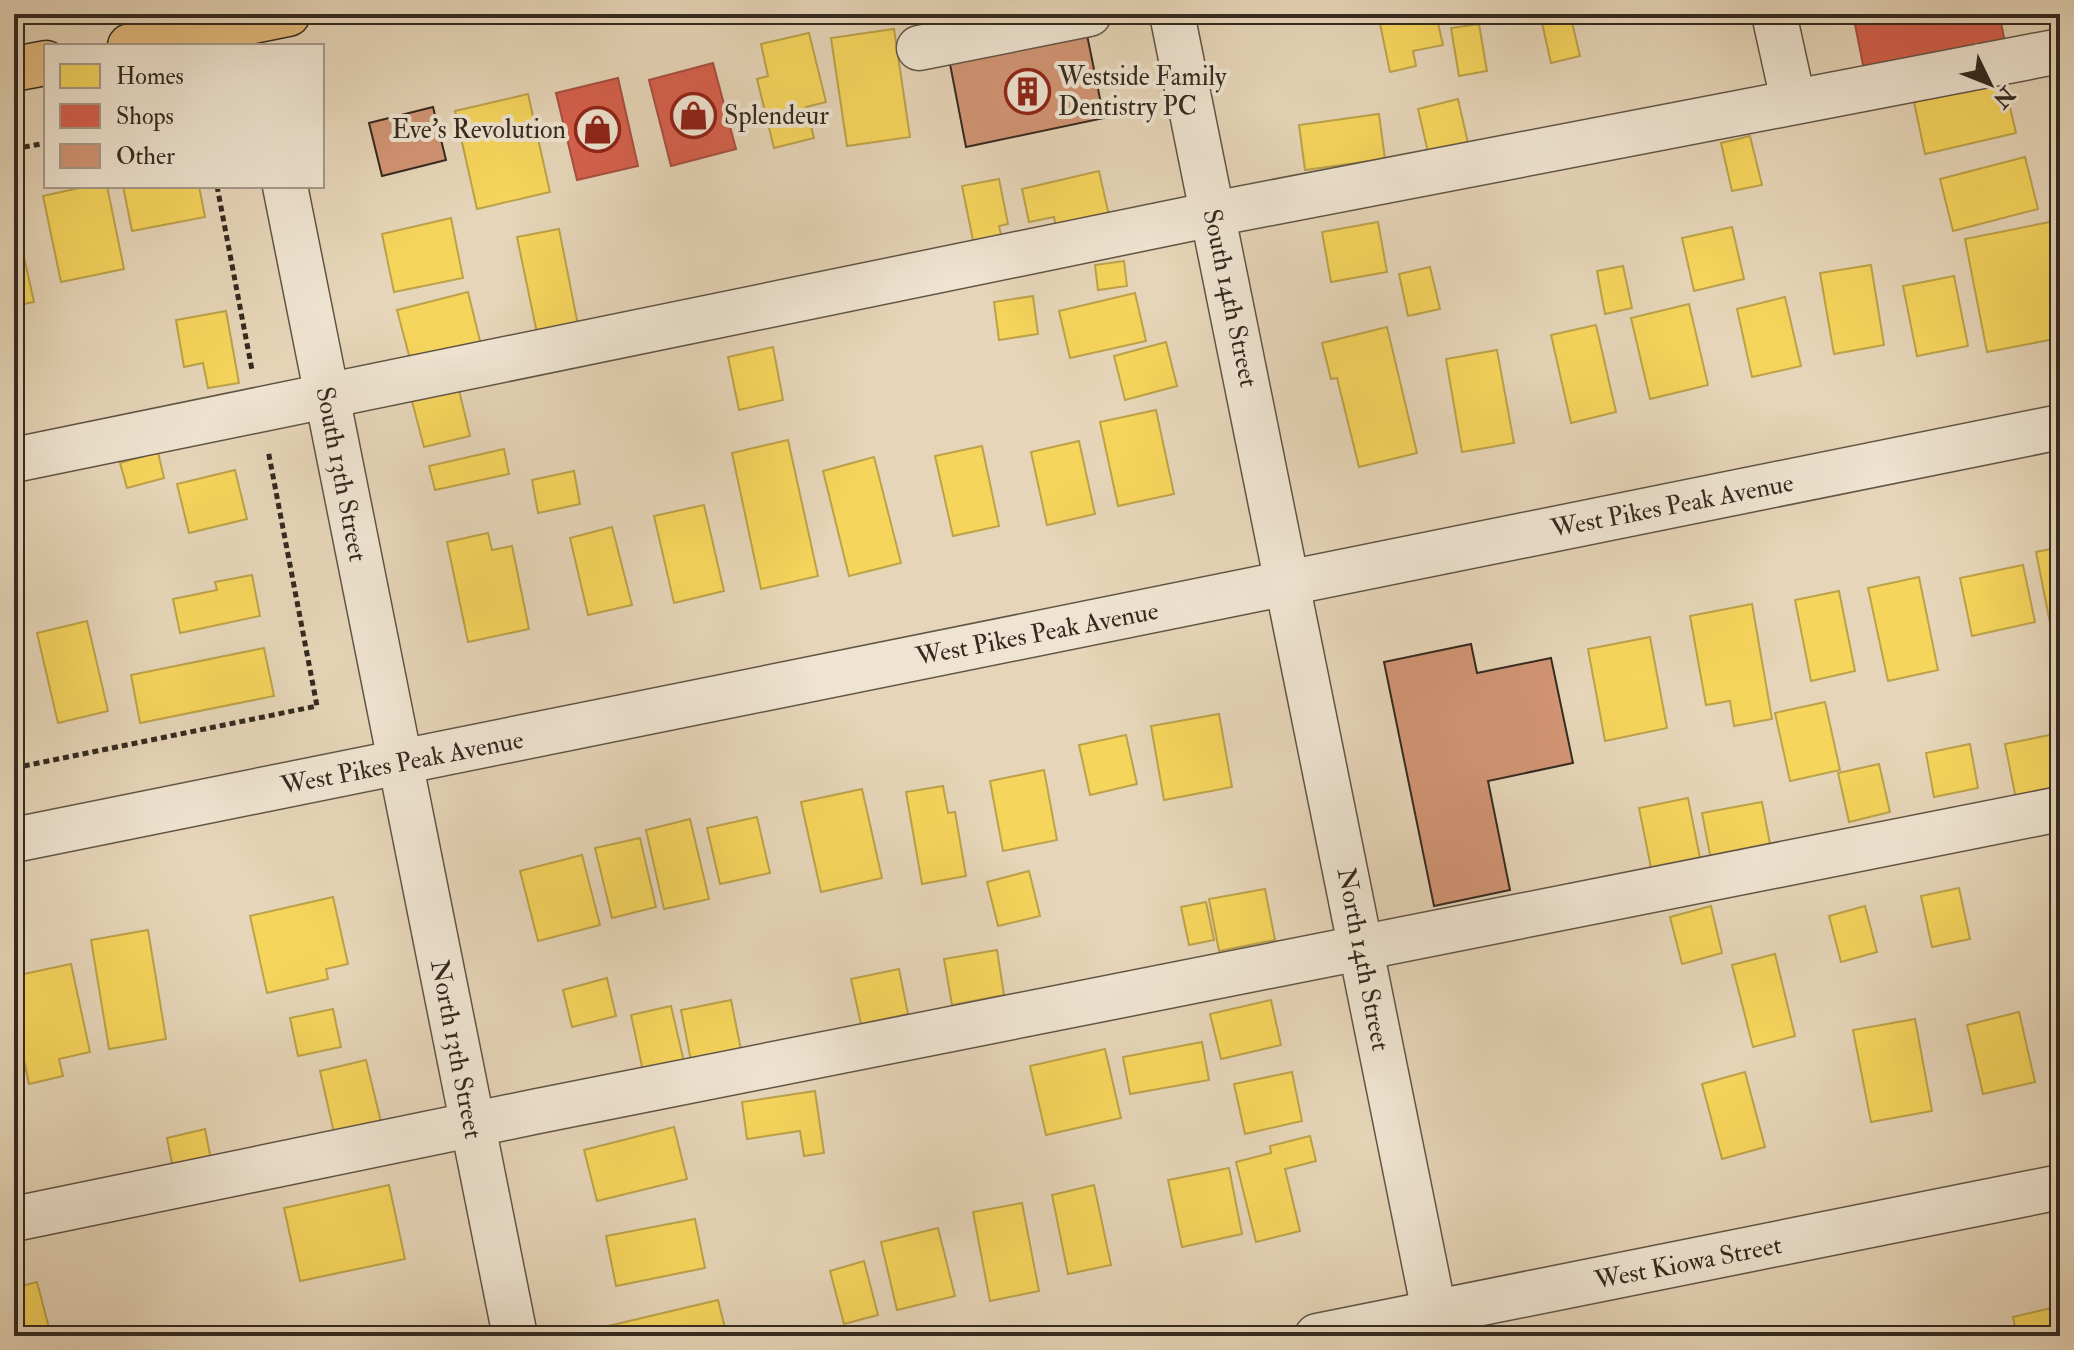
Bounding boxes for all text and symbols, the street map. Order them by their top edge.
legend [44,44,324,188]
north arrow [1950,44,2030,124]
text: Homes [116,61,184,92]
place label: Westside Family Dentistry PC [1057,61,1227,123]
building icon: Westside Family Dentistry PC [1003,67,1051,115]
text: N [1987,79,2022,114]
shop icon: Splendeur [669,91,717,139]
place label: Splendeur [724,100,829,133]
text: Shops [116,101,174,132]
shop icon: Eve's Revolution [573,105,621,153]
place label: Eve's Revolution [392,114,566,146]
text: Other [116,141,175,172]
street label: South 14th Street [1196,206,1265,390]
street label: South 13th Street [308,384,374,564]
street label: West Pikes Peak Avenue [1547,467,1796,545]
street label: West Pikes Peak Avenue [912,595,1161,673]
street label: West Pikes Peak Avenue [277,724,526,802]
street label: North 14th Street [1330,865,1396,1053]
street label: North 13th Street [423,957,489,1142]
street label: West Kiowa Street [1591,1229,1784,1297]

